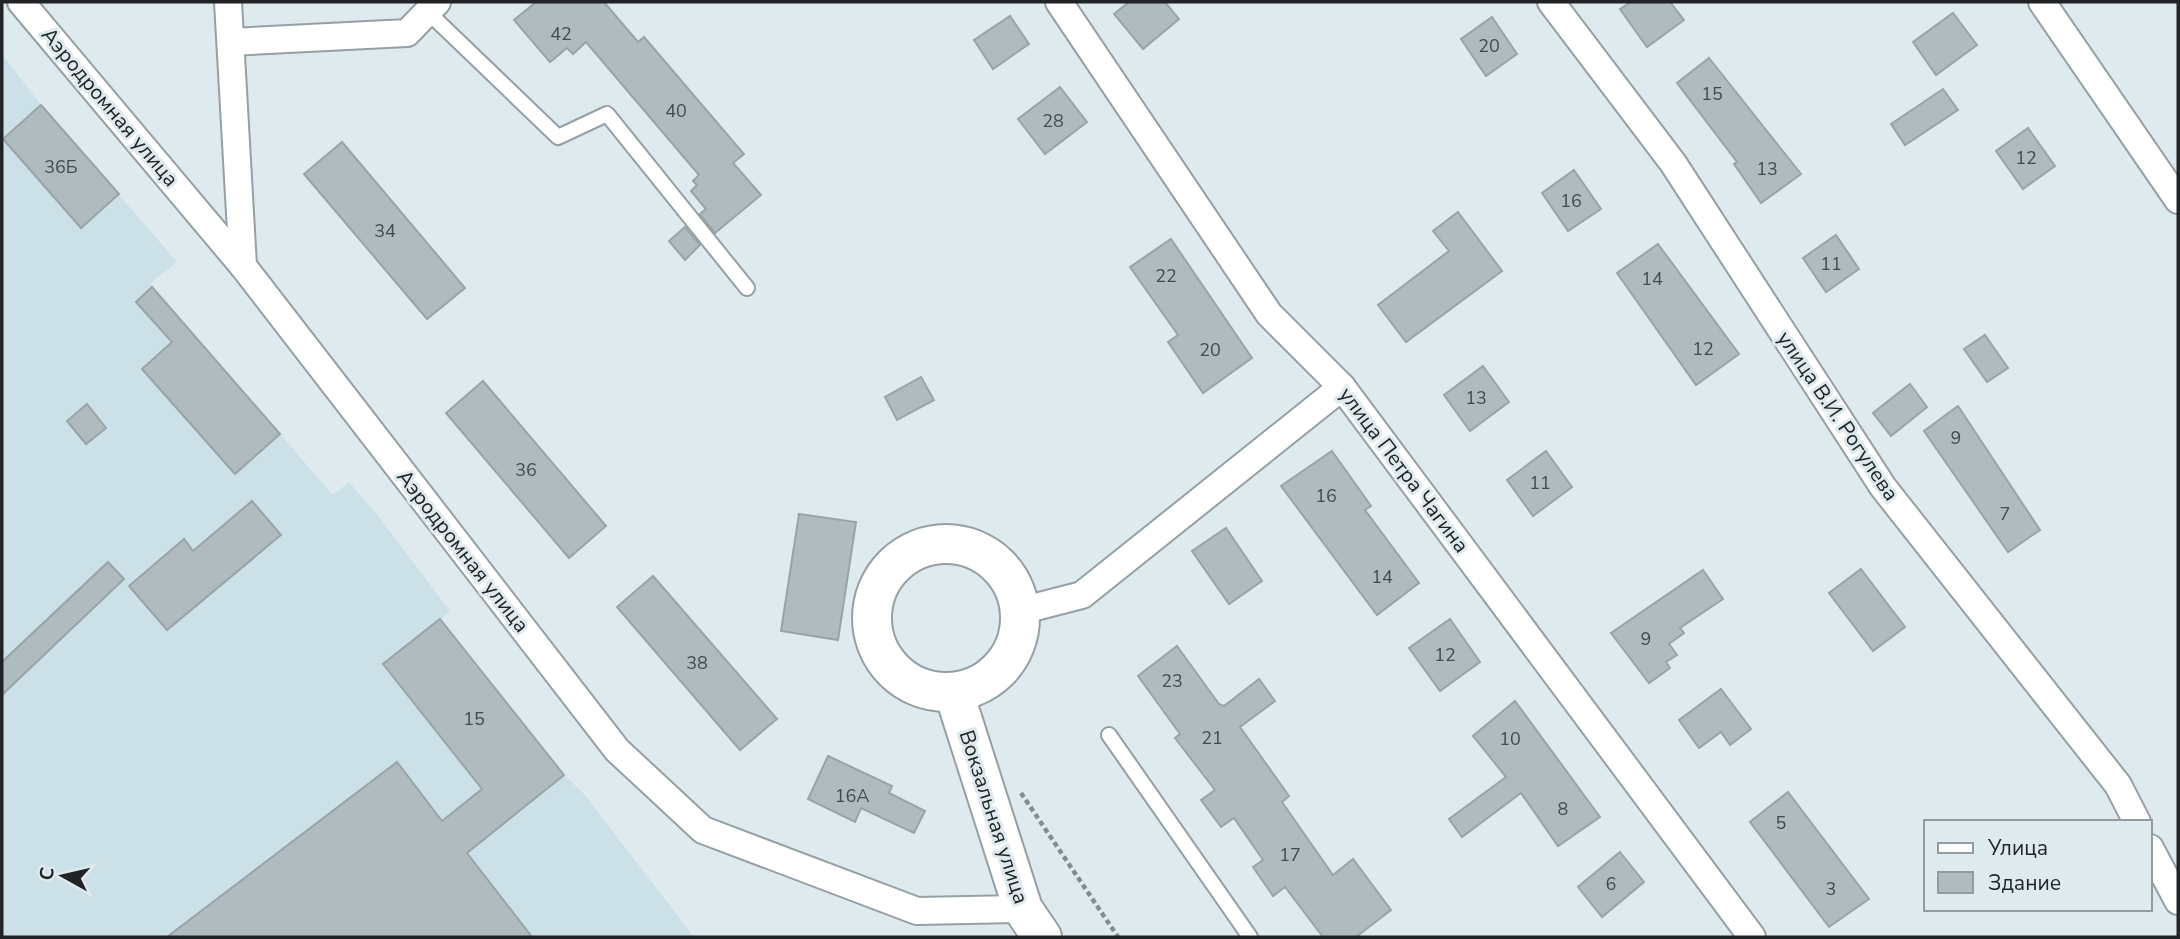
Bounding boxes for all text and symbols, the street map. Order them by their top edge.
street label: Аэродромная улица [35,22,185,192]
house number: 42 [550,22,572,46]
house number: 20 [1478,34,1500,58]
house number: 15 [1701,82,1723,106]
house number: 40 [665,99,687,123]
house number: 28 [1042,109,1064,133]
house number: 12 [2015,146,2037,170]
house number: 36Б [44,155,78,179]
house number: 13 [1756,157,1778,181]
house number: 16 [1560,189,1582,213]
house number: 34 [374,219,396,243]
house number: 11 [1820,252,1842,276]
house number: 22 [1155,264,1177,288]
house number: 14 [1641,267,1663,291]
street label: улица В.И. Рогулева [1771,326,1905,506]
house number: 12 [1692,337,1714,361]
house number: 20 [1199,338,1221,362]
street label: улица Петра Чагина [1333,382,1475,558]
house number: 13 [1465,386,1487,410]
house number: 9 [1951,426,1961,450]
house number: 36 [515,458,537,482]
street label: Аэродромная улица [391,464,535,638]
house number: 11 [1529,471,1551,495]
house number: 16 [1315,484,1337,508]
house number: 7 [2000,502,2010,526]
house number: 14 [1371,565,1393,589]
house number: 9 [1641,627,1651,651]
house number: 12 [1434,643,1456,667]
house number: 38 [686,651,708,675]
house number: 23 [1161,669,1183,693]
house number: 15 [463,707,485,731]
house number: 21 [1201,726,1223,750]
street label: Вокзальная улица [953,727,1035,907]
house number: 10 [1499,727,1521,751]
house number: 16А [835,784,869,808]
house number: 8 [1558,797,1568,821]
house number: 5 [1776,811,1786,835]
legend [1924,820,2152,911]
text: Улица [1987,834,2048,862]
north arrow [28,841,98,911]
house number: 17 [1279,843,1301,867]
text: С [33,865,61,882]
text: Здание [1988,869,2061,897]
house number: 6 [1606,872,1616,896]
house number: 3 [1826,877,1836,901]

